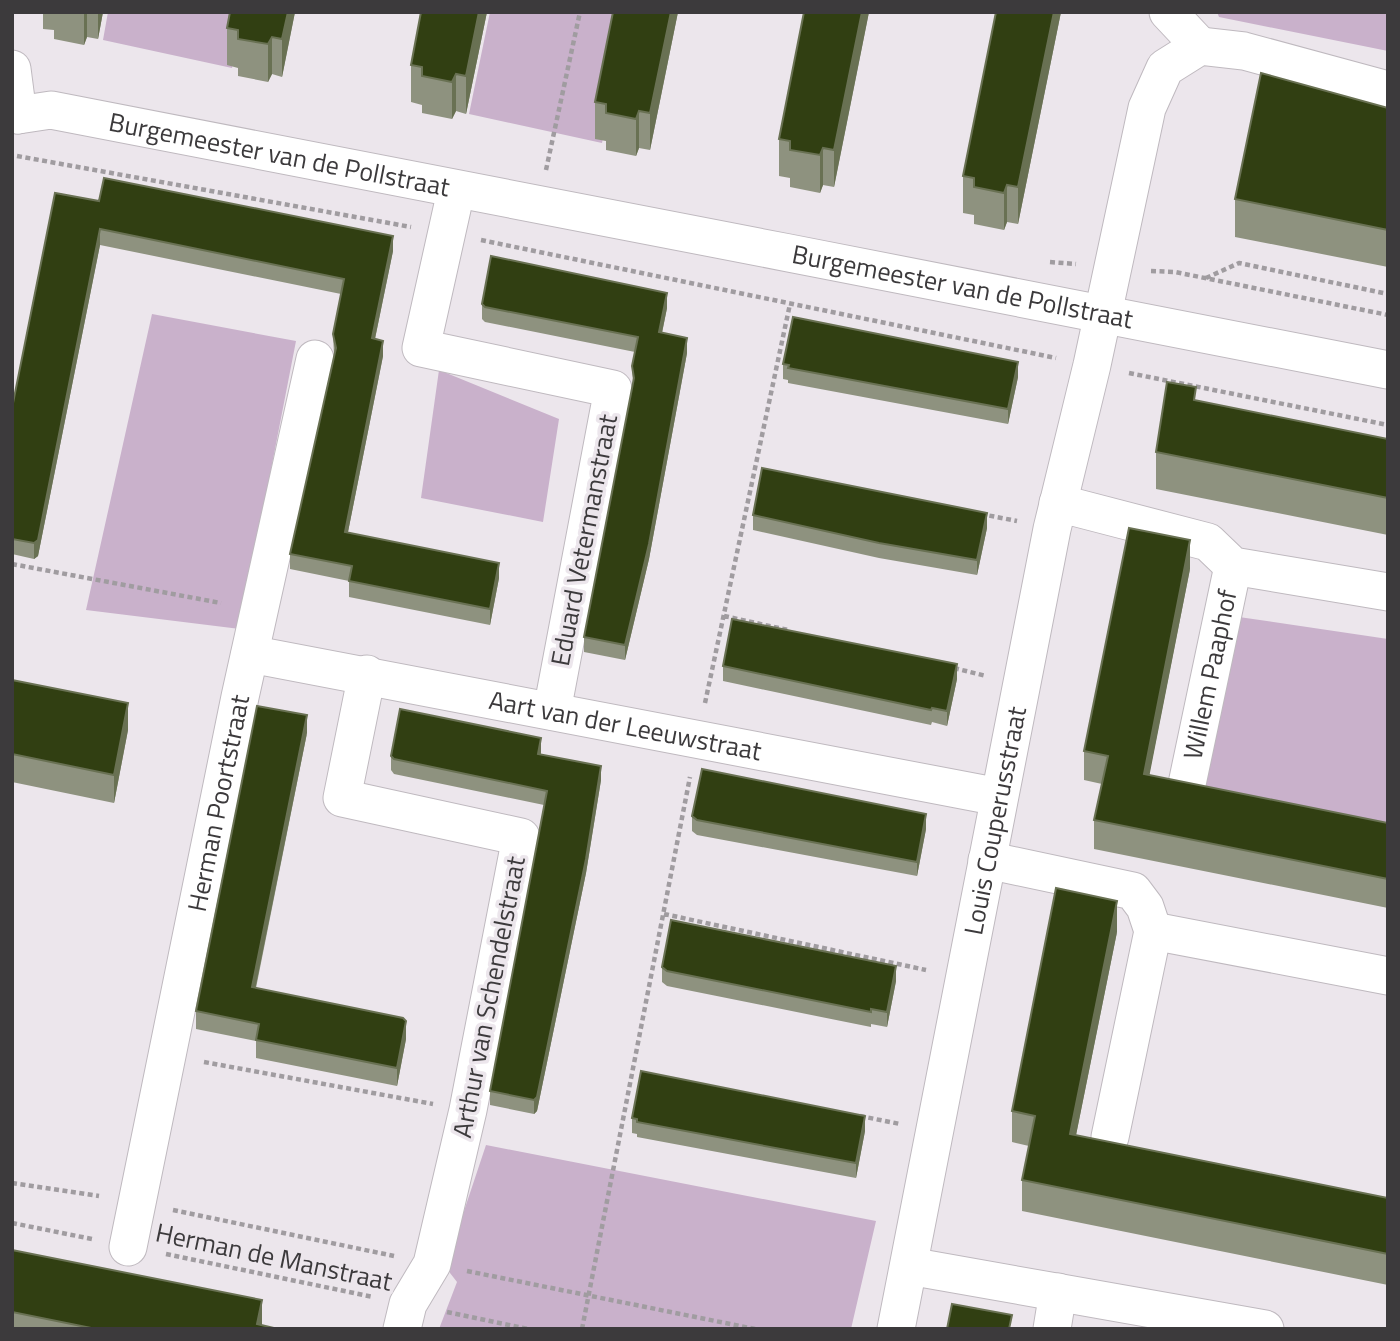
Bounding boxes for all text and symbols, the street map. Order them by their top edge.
street label: Burgemeester van de Pollstraat [106,102,453,206]
street label: Burgemeester van de Pollstraat [789,234,1137,338]
street label: Eduard Vetermanstraat [540,411,627,669]
street label: Willem Paaphof [1173,585,1247,763]
street label: Aart van der Leeuwstraat [486,680,765,770]
street label: Herman Poortstraat [177,691,259,915]
street label: Louis Couperusstraat [953,703,1036,938]
street label: Arthur van Schendelstraat [442,853,535,1141]
street label: Herman de Manstraat [152,1212,396,1301]

